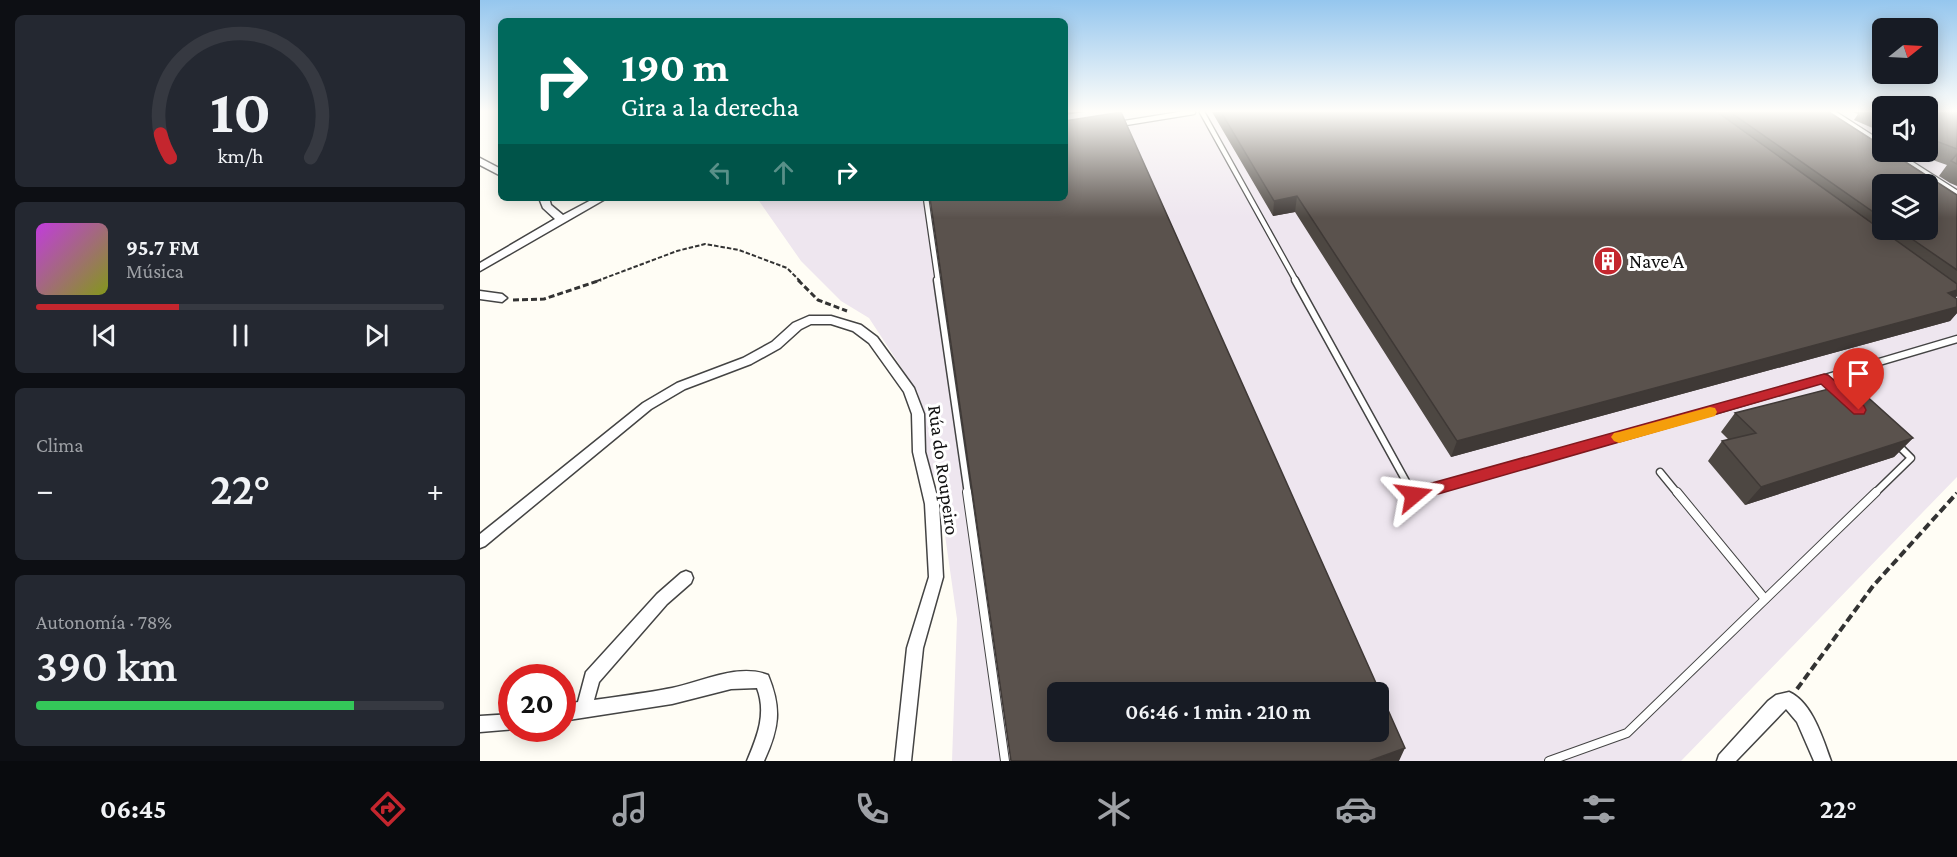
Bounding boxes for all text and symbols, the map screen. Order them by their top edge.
north arrow [1872,18,1938,84]
map controls [1872,18,1938,240]
icon: right [522,42,600,120]
text: 190 m [621,43,729,90]
text: 10 [209,76,271,145]
text: Gira a la derecha [621,92,799,122]
button: sound [1872,96,1938,162]
text: km/h [217,144,264,168]
icon: left [704,156,737,189]
icon: ahead [767,156,800,189]
icon: right [830,156,863,189]
button: layers [1872,174,1938,240]
text: 95.7 FM [126,235,199,260]
building icon: Nave A [1592,245,1624,277]
place label: Nave A [1629,250,1685,272]
text: Música [126,260,184,282]
icon: previous [88,319,121,352]
icon: pause [224,319,257,352]
icon: next [360,319,393,352]
pin [1833,348,1884,410]
icon: arrive [1842,357,1875,390]
street label: Rúa do Roupeiro [923,404,964,537]
text: Clima [36,434,84,456]
position arrow [1382,463,1446,527]
text: 22° [210,464,270,514]
text: − [36,471,53,508]
text: + [427,471,444,508]
text: Autonomía · 78% [36,611,172,633]
text: 390 km [36,641,177,691]
speed limit sign: 20 [498,664,576,742]
text: 06:46 · 1 min · 210 m [1125,699,1311,724]
icon: directions [367,788,409,830]
icon: music [609,788,651,830]
icon: phone [851,788,893,830]
icon: climate [1093,788,1135,830]
icon: car [1335,788,1377,830]
icon: filters [1578,788,1620,830]
text: 06:45 [100,794,166,824]
text: 22° [1820,794,1857,824]

